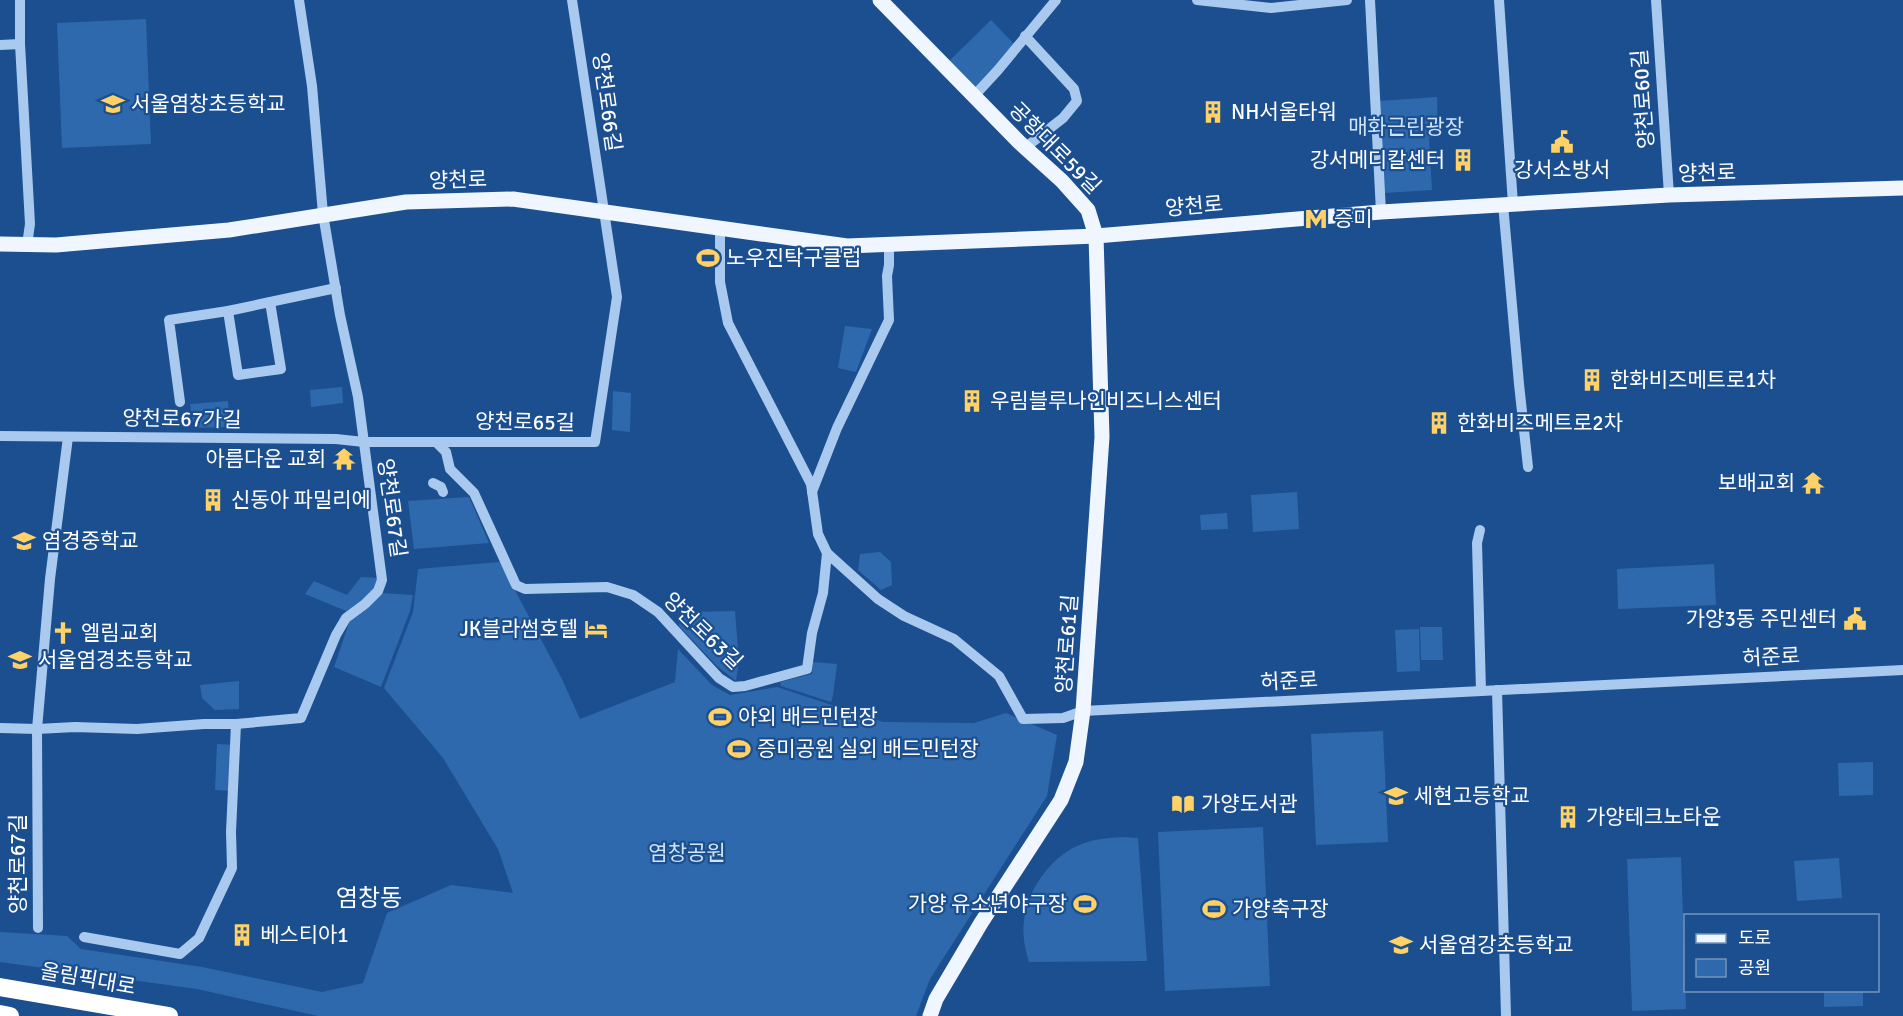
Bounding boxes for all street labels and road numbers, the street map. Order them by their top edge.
street label: 양천로60길 [1627,48,1659,150]
street label: 양천로66길 [587,51,627,153]
street label: 공항대로59길 [1004,97,1106,199]
street label: 양천로 [1678,159,1736,187]
street label: 양천로 [429,166,487,194]
street label: 양천로 [1164,191,1224,221]
street label: 양천로67가길 [122,405,242,433]
street label: 양천로65길 [475,408,575,436]
street label: 양천로67길 [372,457,412,559]
street label: 양천로63길 [658,587,748,675]
street label: 양천로61길 [1051,593,1083,695]
street label: 허준로 [1741,643,1801,671]
street label: 허준로 [1259,667,1319,695]
street label: 양천로67길 [5,814,31,914]
street label: 올림픽대로 [38,958,138,1000]

